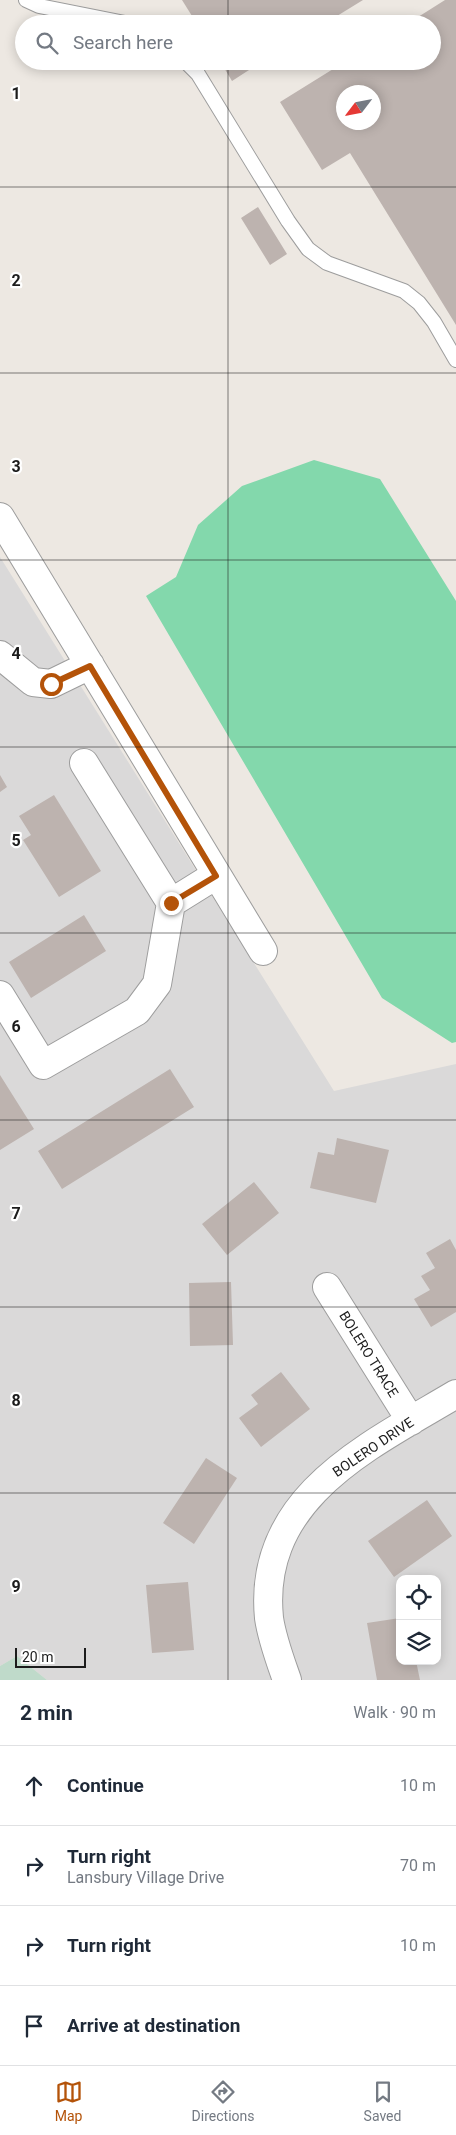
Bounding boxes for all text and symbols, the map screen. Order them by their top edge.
search box [15,15,441,70]
icon: search [33,29,61,57]
text: Search here [73,31,173,54]
text: 1 [11,84,21,103]
north arrow [336,85,381,130]
text: 2 [11,271,21,290]
text: 3 [11,457,21,476]
text: 4 [11,644,21,663]
route start [40,673,63,696]
text: 5 [11,831,21,850]
route end [160,892,183,915]
text: 6 [11,1017,21,1036]
text: 7 [11,1204,21,1223]
street label: BOLERO TRACE [336,1308,402,1400]
text: 8 [11,1391,21,1410]
street label: BOLERO DRIVE [330,1414,417,1480]
map controls [396,1575,441,1665]
button: locate [396,1575,441,1620]
text: 9 [11,1577,21,1596]
button: layers [396,1620,441,1665]
scale bar [15,1645,86,1668]
text: 20 m [22,1649,54,1665]
text: 2 min [20,1701,73,1725]
text: Walk · 90 m [353,1703,436,1722]
icon: ahead [20,1772,48,1800]
text: Continue [67,1774,144,1797]
text: 10 m [400,1776,436,1795]
text: Turn right [67,1845,151,1868]
icon: right [20,1852,48,1880]
text: 70 m [400,1856,436,1875]
text: Lansbury Village Drive [67,1868,224,1887]
icon: right [20,1932,48,1960]
text: Turn right [67,1934,151,1957]
text: 10 m [400,1936,436,1955]
icon: arrive [20,2012,48,2040]
text: Arrive at destination [67,2014,240,2037]
tab: Map [55,2078,83,2124]
tab: Directions [192,2078,255,2124]
tab: Saved [364,2078,401,2124]

